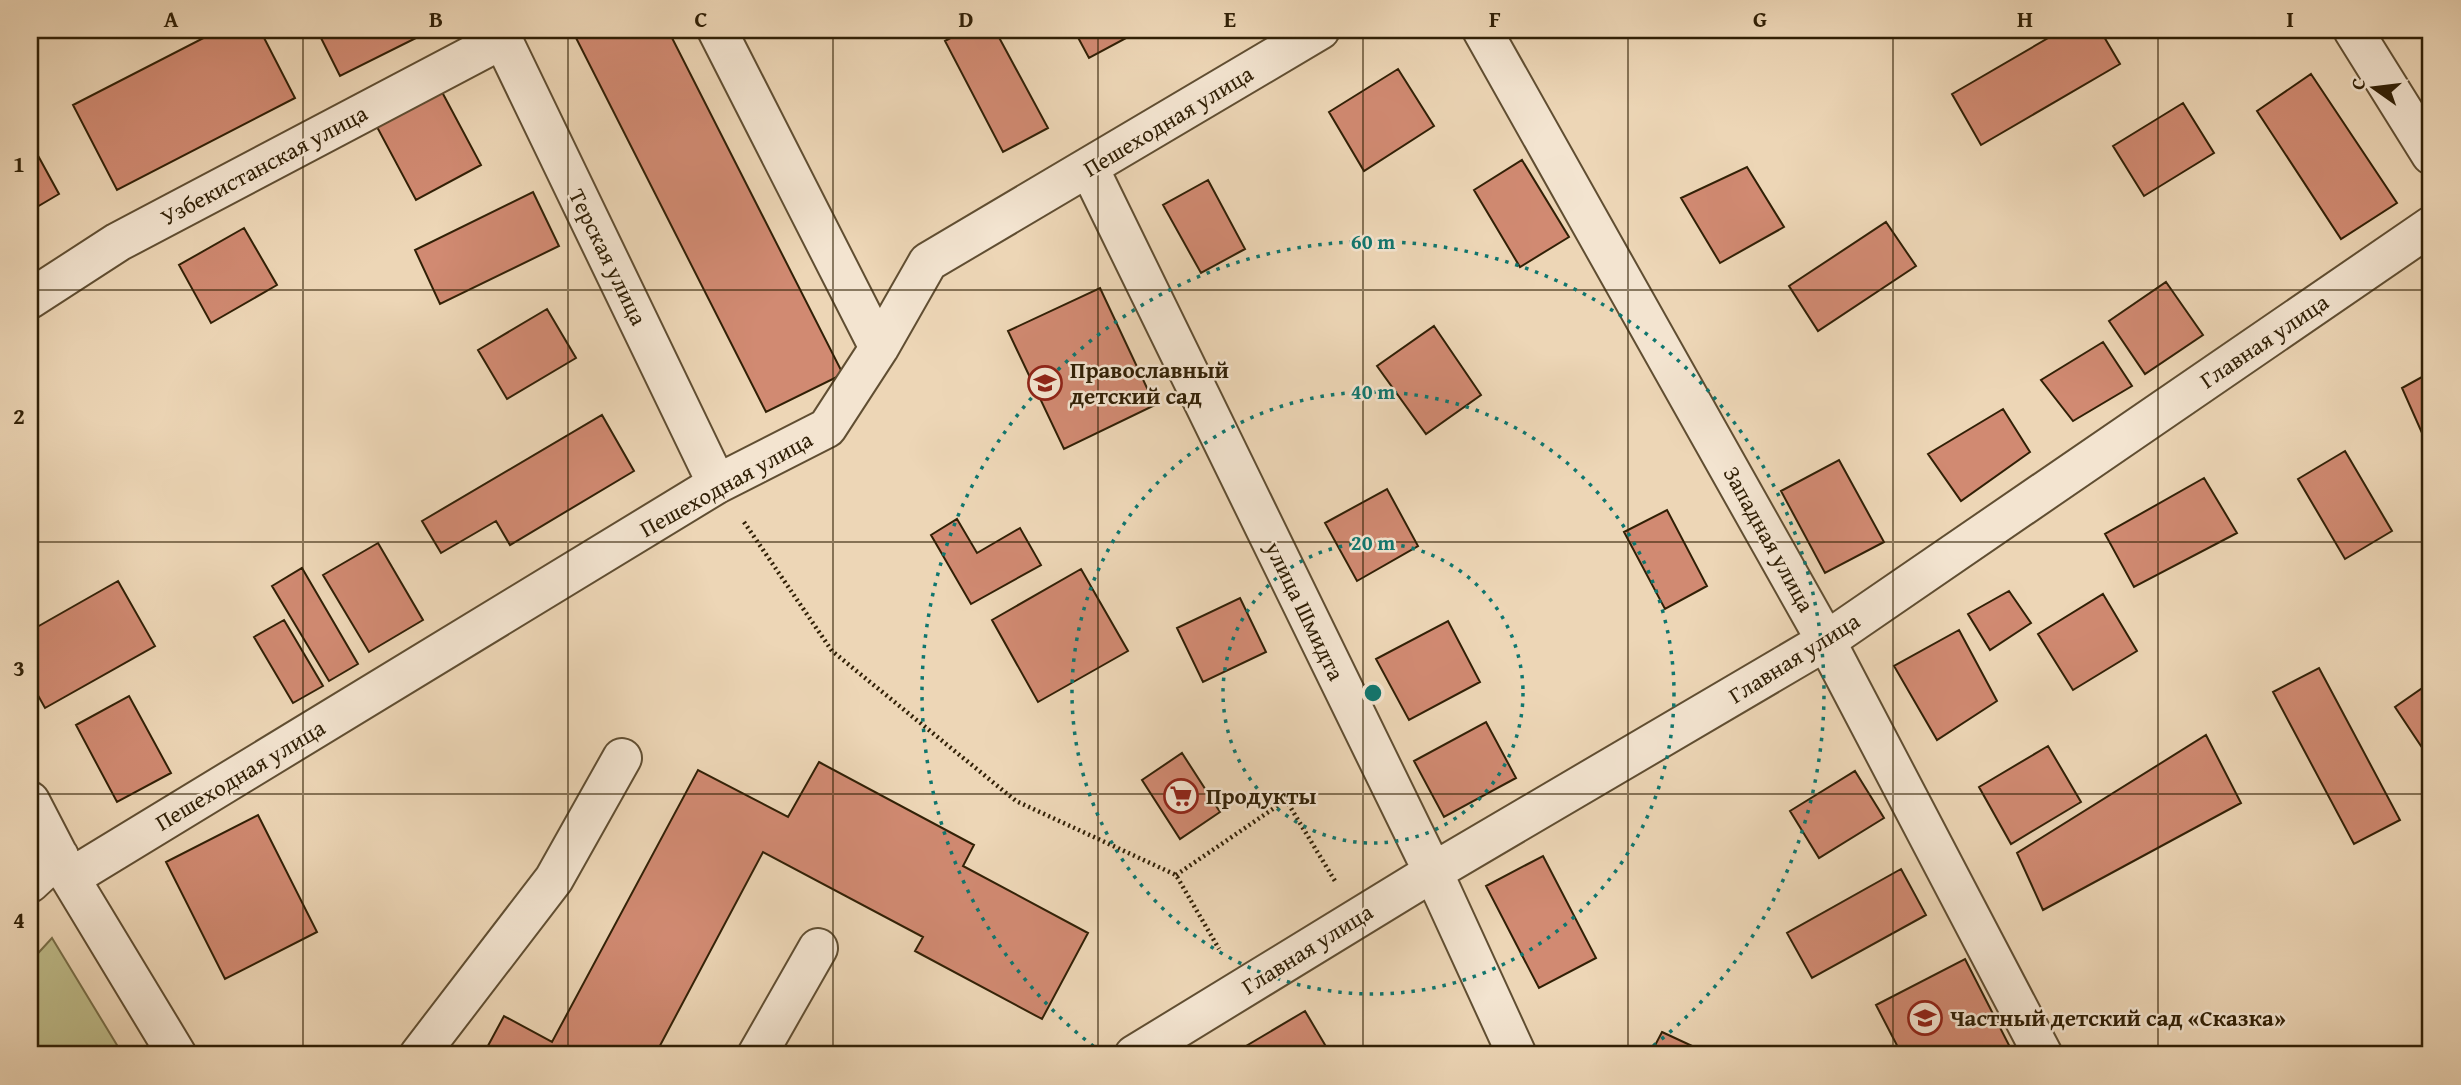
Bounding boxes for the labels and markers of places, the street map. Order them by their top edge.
place label: Православный детский сад [1070,353,1229,412]
school or university icon: Православный детский сад [1026,364,1064,402]
centre of rings [1361,681,1385,705]
supermarket icon: Продукты [1162,777,1200,815]
place label: Продукты [1206,779,1317,812]
school or university icon: Частный детский сад «Сказка» [1906,999,1944,1037]
place label: Частный детский сад «Сказка» [1950,1001,2286,1034]

